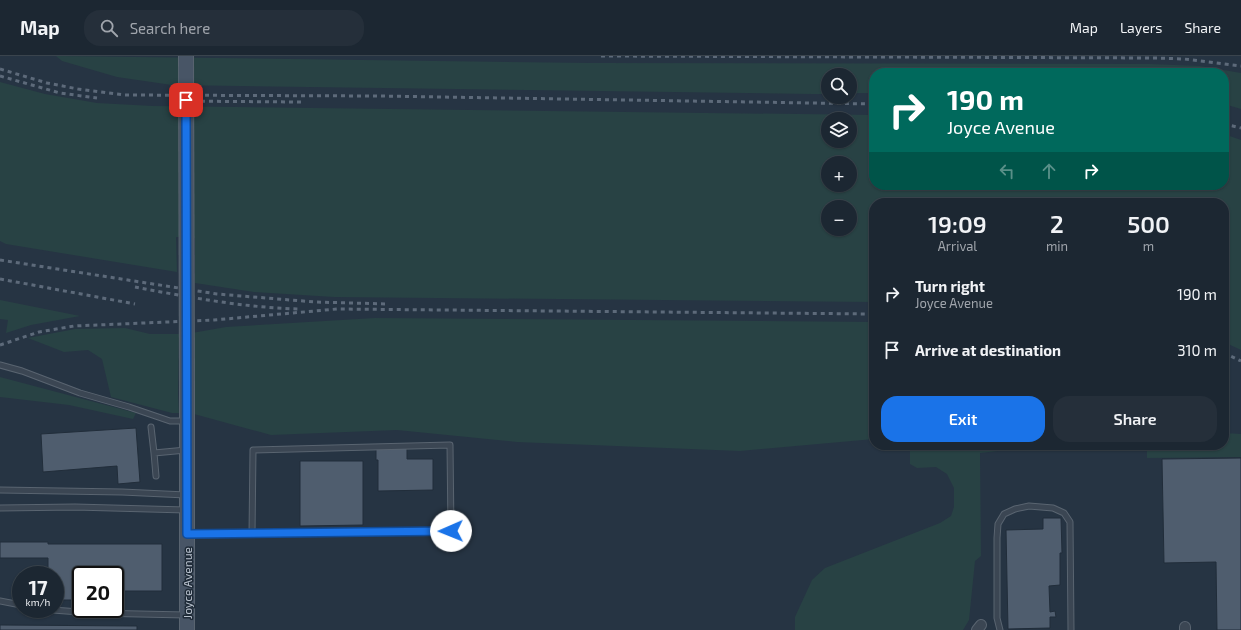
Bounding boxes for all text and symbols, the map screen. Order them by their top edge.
search box [84,10,364,46]
text: Map [20,16,60,39]
icon: search [98,17,120,39]
text: Search here [130,19,210,37]
text: Map [1070,19,1098,36]
text: Layers [1120,19,1162,36]
text: Share [1184,19,1221,36]
map controls [821,68,857,236]
button: search [821,68,857,104]
text: 190 m [947,82,1024,116]
pin [169,83,203,117]
icon: right [881,84,933,136]
icon: arrive [175,89,197,111]
button: layers [821,112,857,148]
text: Joyce Avenue [947,116,1055,138]
button: + [821,156,857,192]
icon: left [996,160,1018,182]
icon: ahead [1038,160,1060,182]
icon: right [1080,160,1102,182]
button: − [821,200,857,236]
text: 19:09 [928,209,987,238]
text: 2 [1050,209,1064,238]
text: 500 [1127,209,1170,238]
text: Arrival [938,238,977,254]
text: min [1046,238,1068,254]
text: m [1143,238,1154,254]
text: Turn right [915,277,985,295]
icon: right [881,283,903,305]
text: 190 m [1177,285,1217,303]
text: Joyce Avenue [915,295,993,311]
icon: arrive [881,339,903,361]
text: Arrive at destination [915,341,1061,359]
text: 310 m [1177,341,1217,359]
button: Exit [881,396,1045,442]
button: Share [1053,396,1217,442]
position arrow [430,510,472,552]
street label: Joyce Avenue [180,547,194,619]
speed limit sign: 20 [72,566,124,618]
text: 17 [28,575,48,599]
text: km/h [26,596,50,608]

